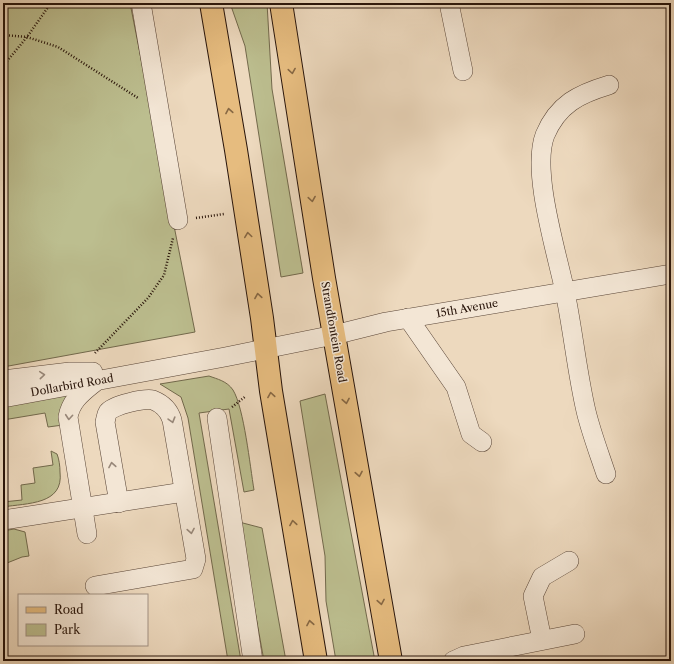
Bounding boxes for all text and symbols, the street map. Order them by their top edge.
one-way arrow [287,68,295,74]
one-way arrow [225,108,234,114]
one-way arrow [307,196,316,202]
one-way arrow [244,232,253,238]
street label: Strandfontein Road [318,280,350,384]
one-way arrow [254,293,263,299]
street label: 15th Avenue [435,296,499,320]
one-way arrow [39,370,45,379]
street label: Dollarbird Road [29,371,115,399]
one-way arrow [268,392,276,398]
one-way arrow [341,398,350,404]
one-way arrow [64,414,73,420]
one-way arrow [167,416,175,423]
one-way arrow [109,461,117,468]
one-way arrow [354,471,363,477]
one-way arrow [289,520,298,526]
one-way arrow [186,527,195,534]
legend [18,594,148,646]
one-way arrow [376,599,385,605]
text: Road [54,602,84,617]
one-way arrow [306,619,314,626]
text: Park [54,622,81,637]

